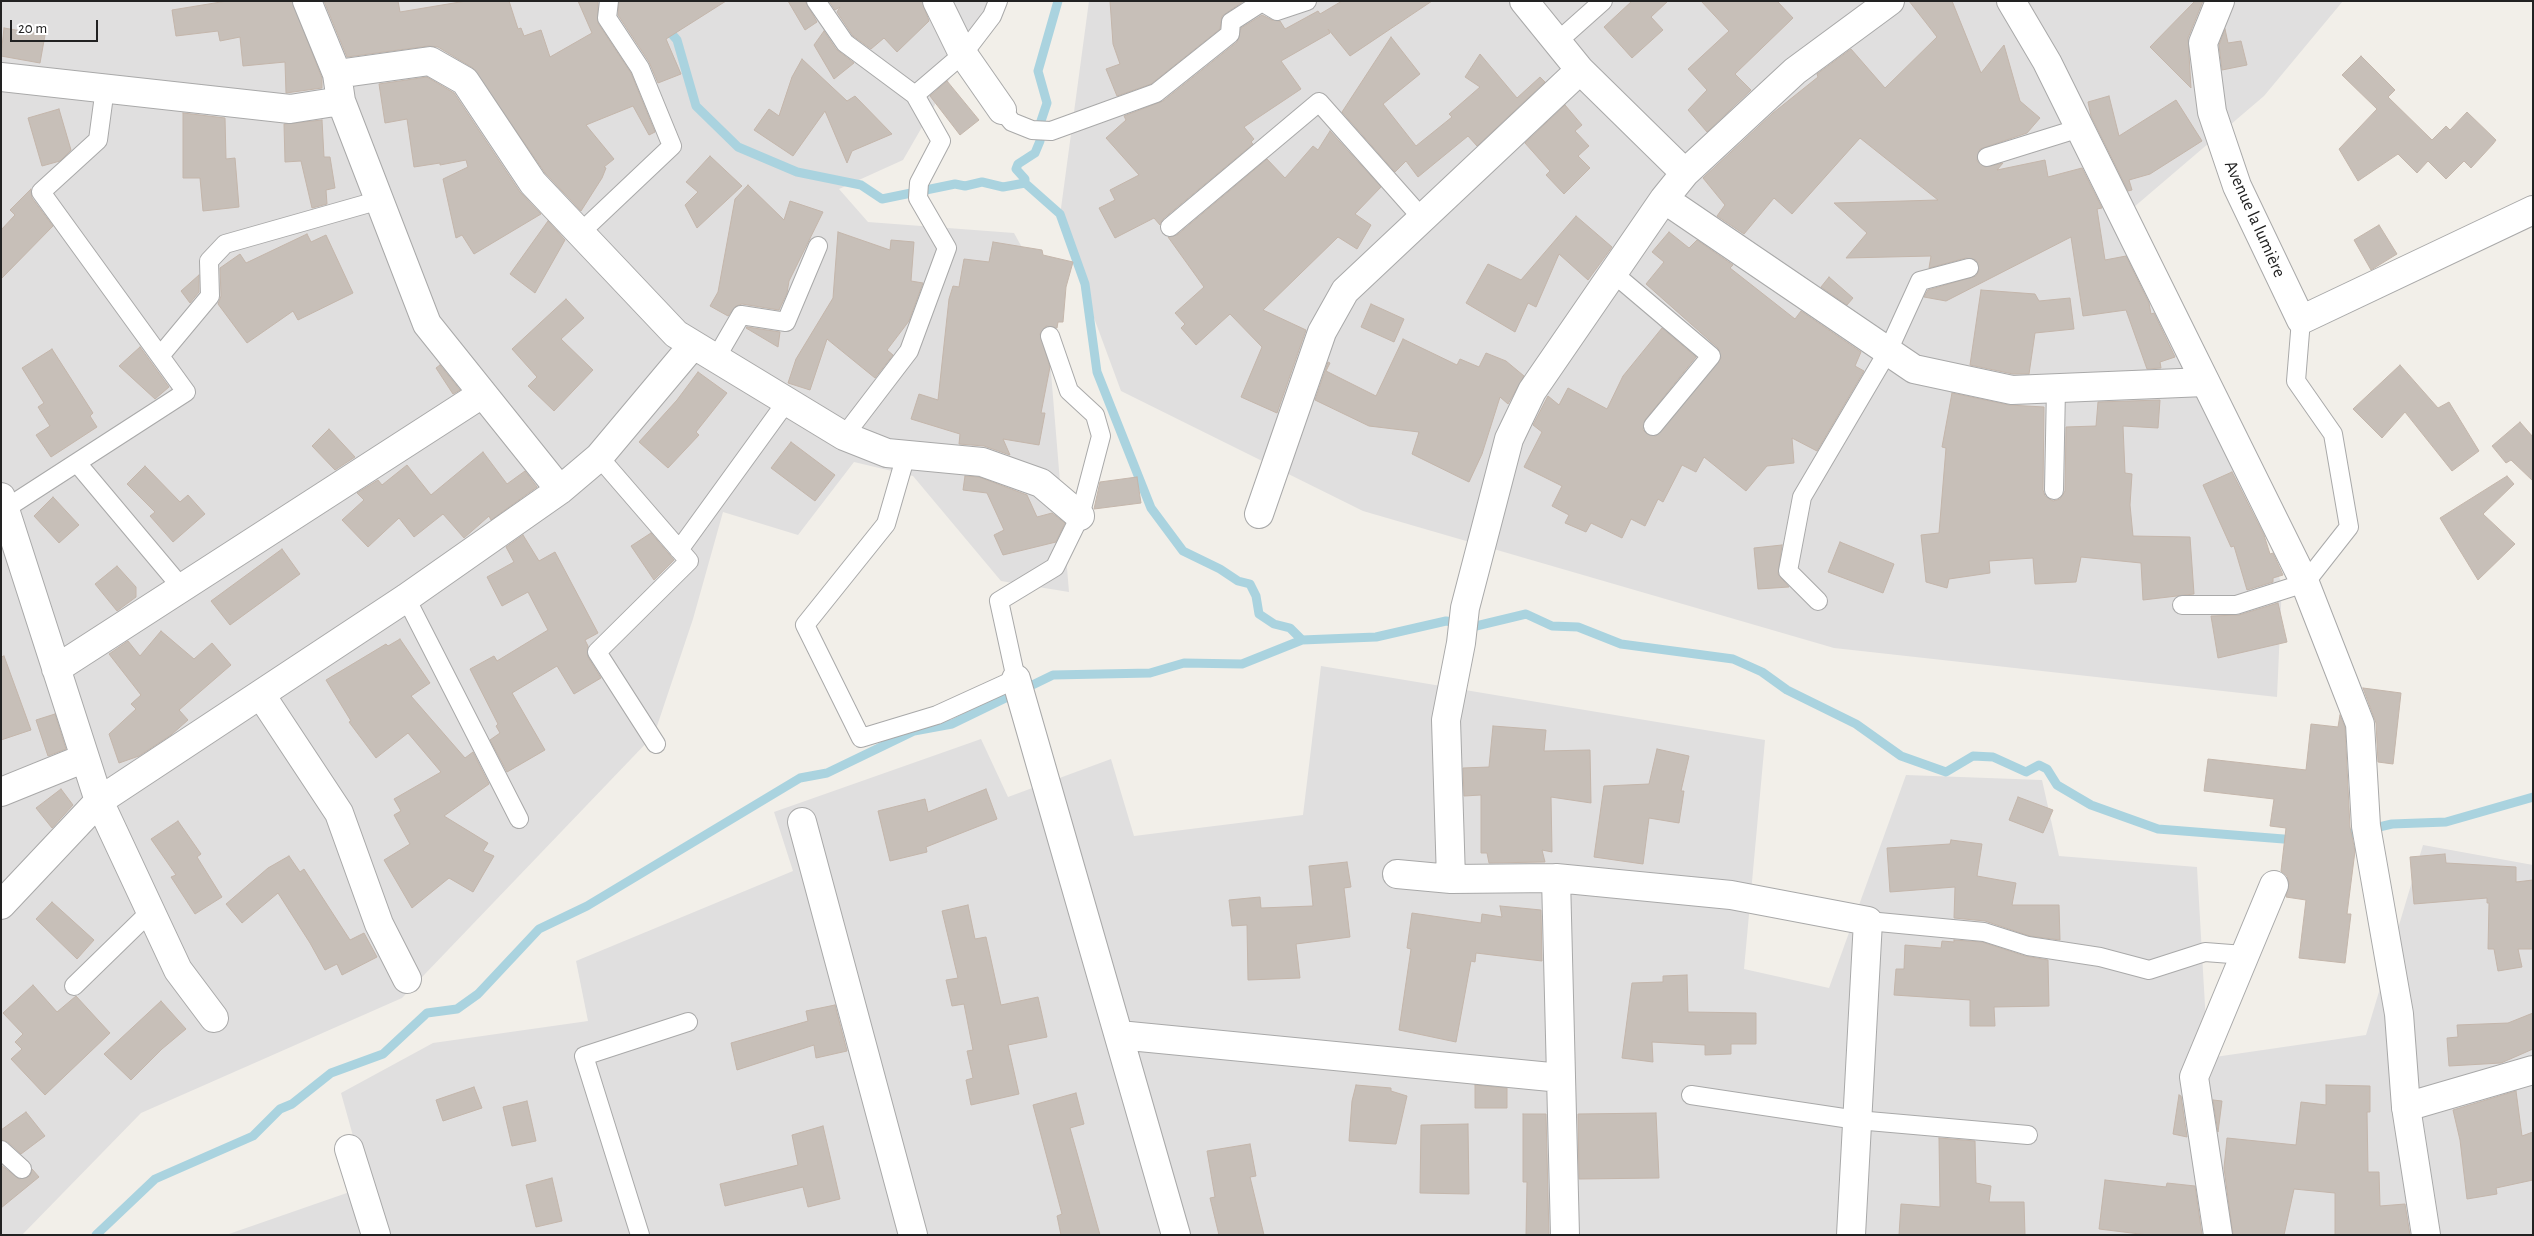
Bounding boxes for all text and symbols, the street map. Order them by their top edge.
scale bar [12,10,100,42]
text: 20 m [18,21,47,36]
street label: Avenue la lumière [2220,157,2290,281]

